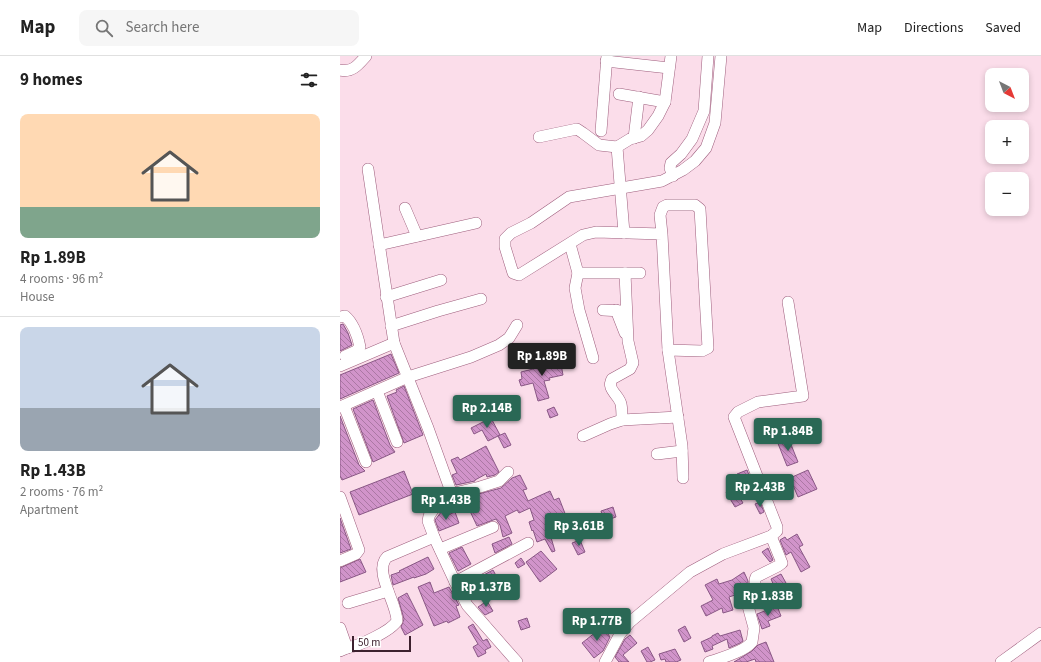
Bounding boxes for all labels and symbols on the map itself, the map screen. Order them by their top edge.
north arrow [985,68,1029,112]
pin: Rp 1.89B [501,343,583,377]
pin: Rp 2.14B [446,395,528,429]
pin: Rp 1.84B [747,418,829,452]
pin: Rp 2.43B [719,474,801,508]
pin: Rp 1.43B [405,487,487,521]
pin: Rp 3.61B [538,513,620,547]
pin: Rp 1.37B [445,574,527,608]
pin: Rp 1.83B [727,583,809,617]
pin: Rp 1.77B [556,608,638,642]
scale bar [352,634,411,653]

